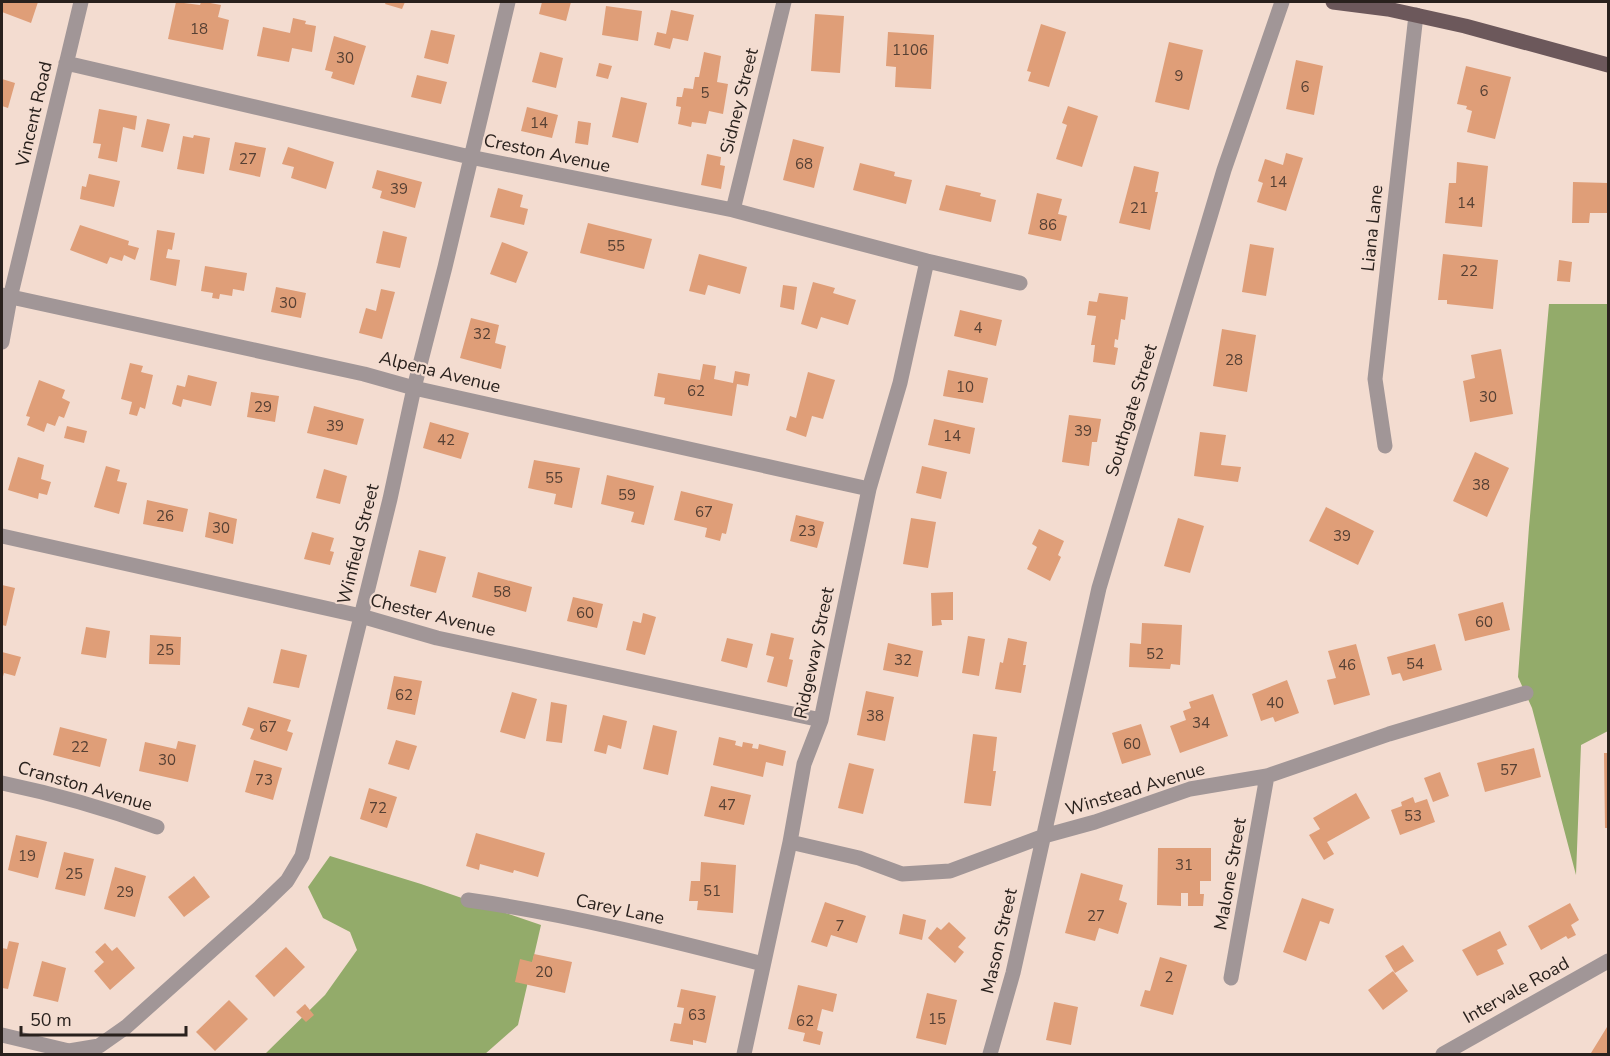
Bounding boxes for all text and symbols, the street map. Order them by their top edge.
house number: 18 [190,19,208,39]
house number: 1106 [892,40,928,60]
street label: Sidney Street [714,45,764,157]
house number: 30 [336,48,354,68]
street label: Vincent Road [10,59,58,170]
house number: 9 [1174,66,1184,86]
house number: 6 [1300,77,1310,97]
house number: 6 [1479,81,1489,101]
house number: 5 [700,83,710,103]
house number: 14 [530,113,548,133]
street label: Creston Avenue [481,128,613,178]
house number: 27 [239,149,257,169]
house number: 68 [795,154,813,174]
house number: 14 [1269,172,1287,192]
house number: 39 [390,179,408,199]
street label: Liana Lane [1356,183,1388,273]
house number: 14 [1457,193,1475,213]
house number: 21 [1130,198,1148,218]
house number: 86 [1039,215,1057,235]
house number: 55 [607,236,625,256]
house number: 22 [1460,261,1478,281]
house number: 30 [279,293,297,313]
house number: 4 [973,318,983,338]
house number: 32 [473,324,491,344]
street label: Southgate Street [1099,340,1163,479]
street label: Alpena Avenue [377,345,503,399]
house number: 28 [1225,350,1243,370]
house number: 10 [956,377,974,397]
house number: 62 [687,381,705,401]
house number: 30 [1479,387,1497,407]
house number: 29 [254,397,272,417]
house number: 39 [326,416,344,436]
house number: 39 [1074,421,1092,441]
house number: 14 [943,426,961,446]
house number: 42 [437,430,455,450]
house number: 55 [545,468,563,488]
house number: 38 [1472,475,1490,495]
street label: Winfield Street [331,481,385,607]
house number: 59 [618,485,636,505]
house number: 67 [695,502,713,522]
house number: 26 [156,506,174,526]
house number: 30 [212,518,230,538]
house number: 23 [798,521,816,541]
house number: 39 [1333,526,1351,546]
house number: 58 [493,582,511,602]
street label: Ridgeway Street [788,584,840,721]
street label: Chester Avenue [368,588,498,642]
house number: 60 [576,603,594,623]
house number: 60 [1475,612,1493,632]
house number: 25 [156,640,174,660]
house number: 52 [1146,644,1164,664]
house number: 32 [894,650,912,670]
house number: 54 [1406,654,1424,674]
house number: 46 [1338,655,1356,675]
house number: 62 [395,685,413,705]
house number: 40 [1266,693,1284,713]
house number: 38 [866,706,884,726]
house number: 34 [1192,713,1210,733]
house number: 67 [259,717,277,737]
house number: 60 [1123,734,1141,754]
house number: 22 [71,737,89,757]
house number: 30 [158,750,176,770]
street label: Cranston Avenue [15,755,155,817]
street label: Winstead Avenue [1062,756,1208,822]
house number: 57 [1500,760,1518,780]
house number: 73 [255,770,273,790]
house number: 47 [718,795,736,815]
house number: 72 [369,798,387,818]
house number: 53 [1404,806,1422,826]
street label: Malone Street [1208,815,1252,932]
house number: 19 [18,846,36,866]
house number: 31 [1175,855,1193,875]
house number: 25 [65,864,83,884]
house number: 51 [703,881,721,901]
house number: 29 [116,882,134,902]
street label: Mason Street [975,885,1023,996]
street label: Carey Lane [573,888,667,930]
house number: 27 [1087,906,1105,926]
house number: 7 [835,916,845,936]
street label: Intervale Road [1459,951,1573,1029]
house number: 20 [535,962,553,982]
house number: 2 [1164,967,1174,987]
scale bar [21,999,186,1037]
house number: 63 [688,1005,706,1025]
text: 50 m [30,1008,72,1032]
house number: 15 [928,1009,946,1029]
house number: 62 [796,1011,814,1031]

